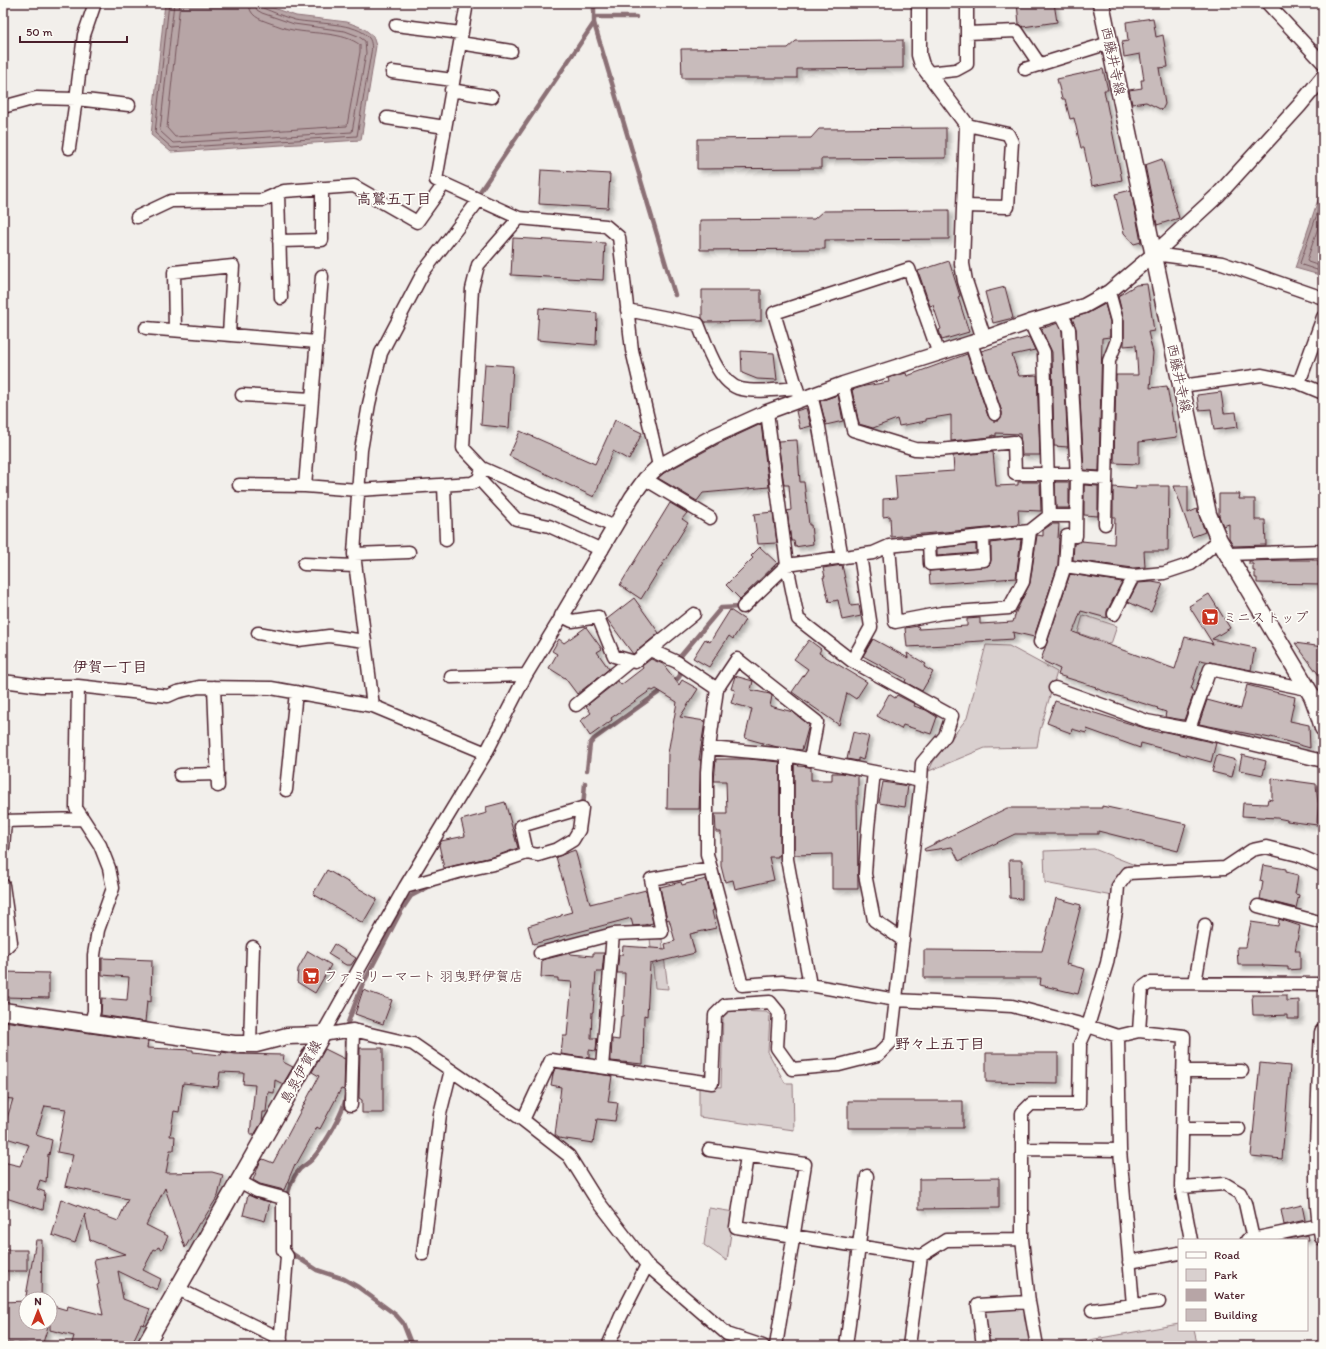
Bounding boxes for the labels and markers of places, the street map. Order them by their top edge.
supermarket icon: ミニストップ [1200,607,1220,627]
place label: ミニストップ [1223,609,1308,626]
supermarket icon: ファミリーマート 羽曳野伊賀店 [301,966,321,986]
place label: ファミリーマート 羽曳野伊賀店 [324,968,523,985]

